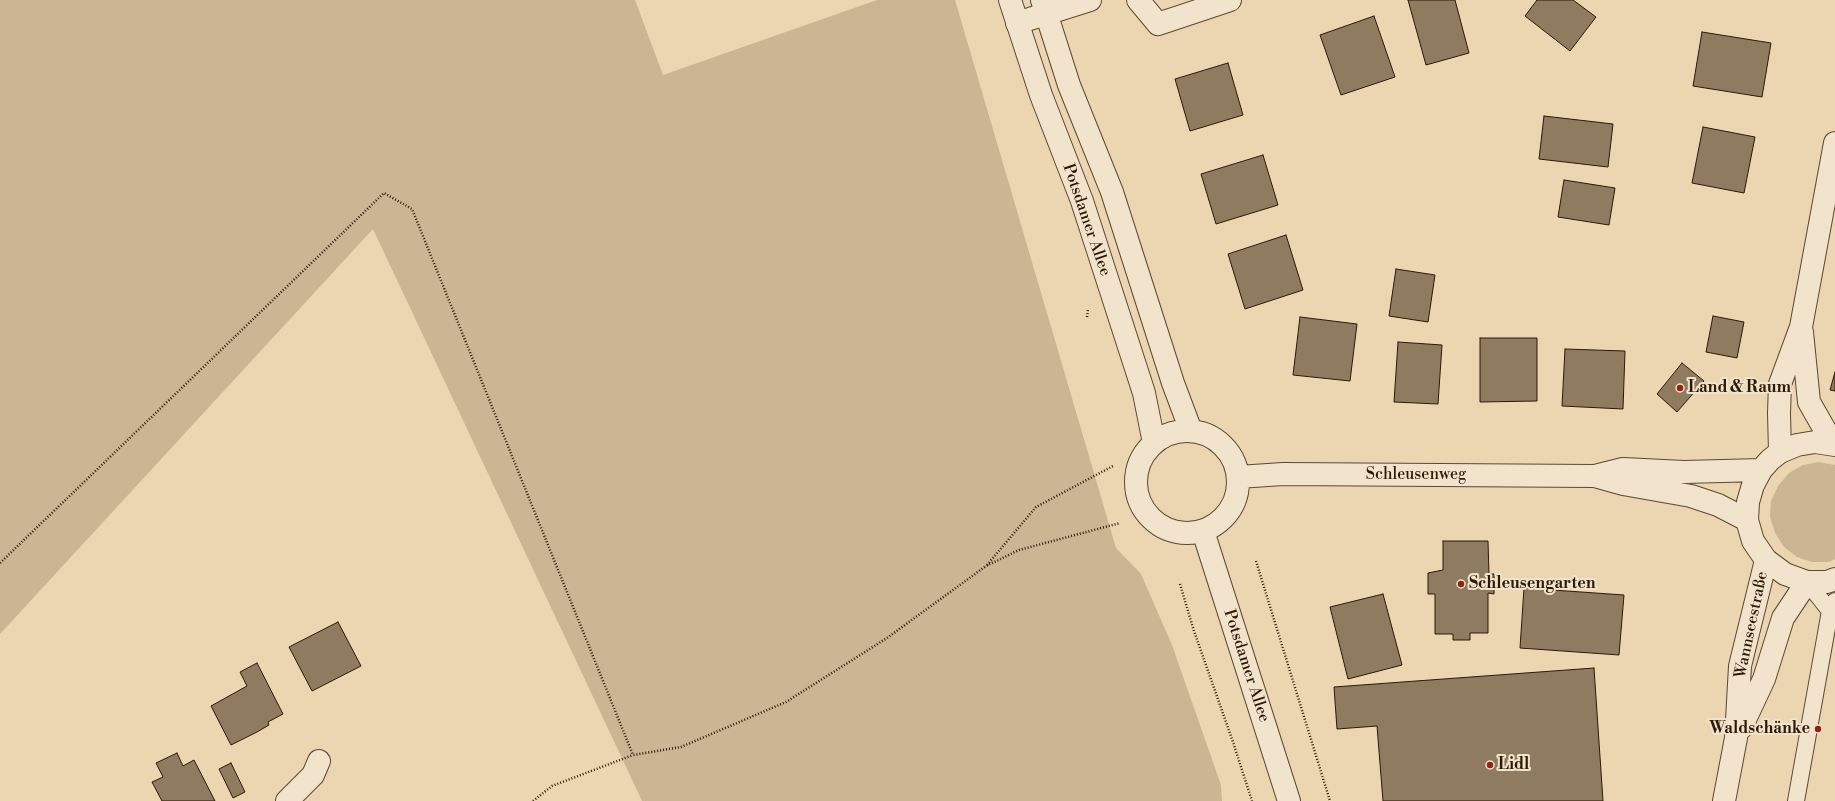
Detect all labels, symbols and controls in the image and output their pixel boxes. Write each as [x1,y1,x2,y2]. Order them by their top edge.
street label: Potsdamer Allee [1058,161,1114,279]
place label: Land & Raum [1688,378,1791,398]
marker: Land & Raum [1675,383,1685,393]
street label: Schleusenweg [1366,465,1466,485]
street label: Wannseestraße [1731,570,1773,680]
place label: Schleusengarten [1469,574,1596,594]
marker: Schleusengarten [1456,579,1466,589]
street label: Potsdamer Allee [1219,607,1273,725]
place label: Waldschänke [1709,719,1810,739]
marker: Waldschänke [1813,724,1823,734]
place label: Lidl [1498,755,1529,775]
marker: Lidl [1485,760,1495,770]

